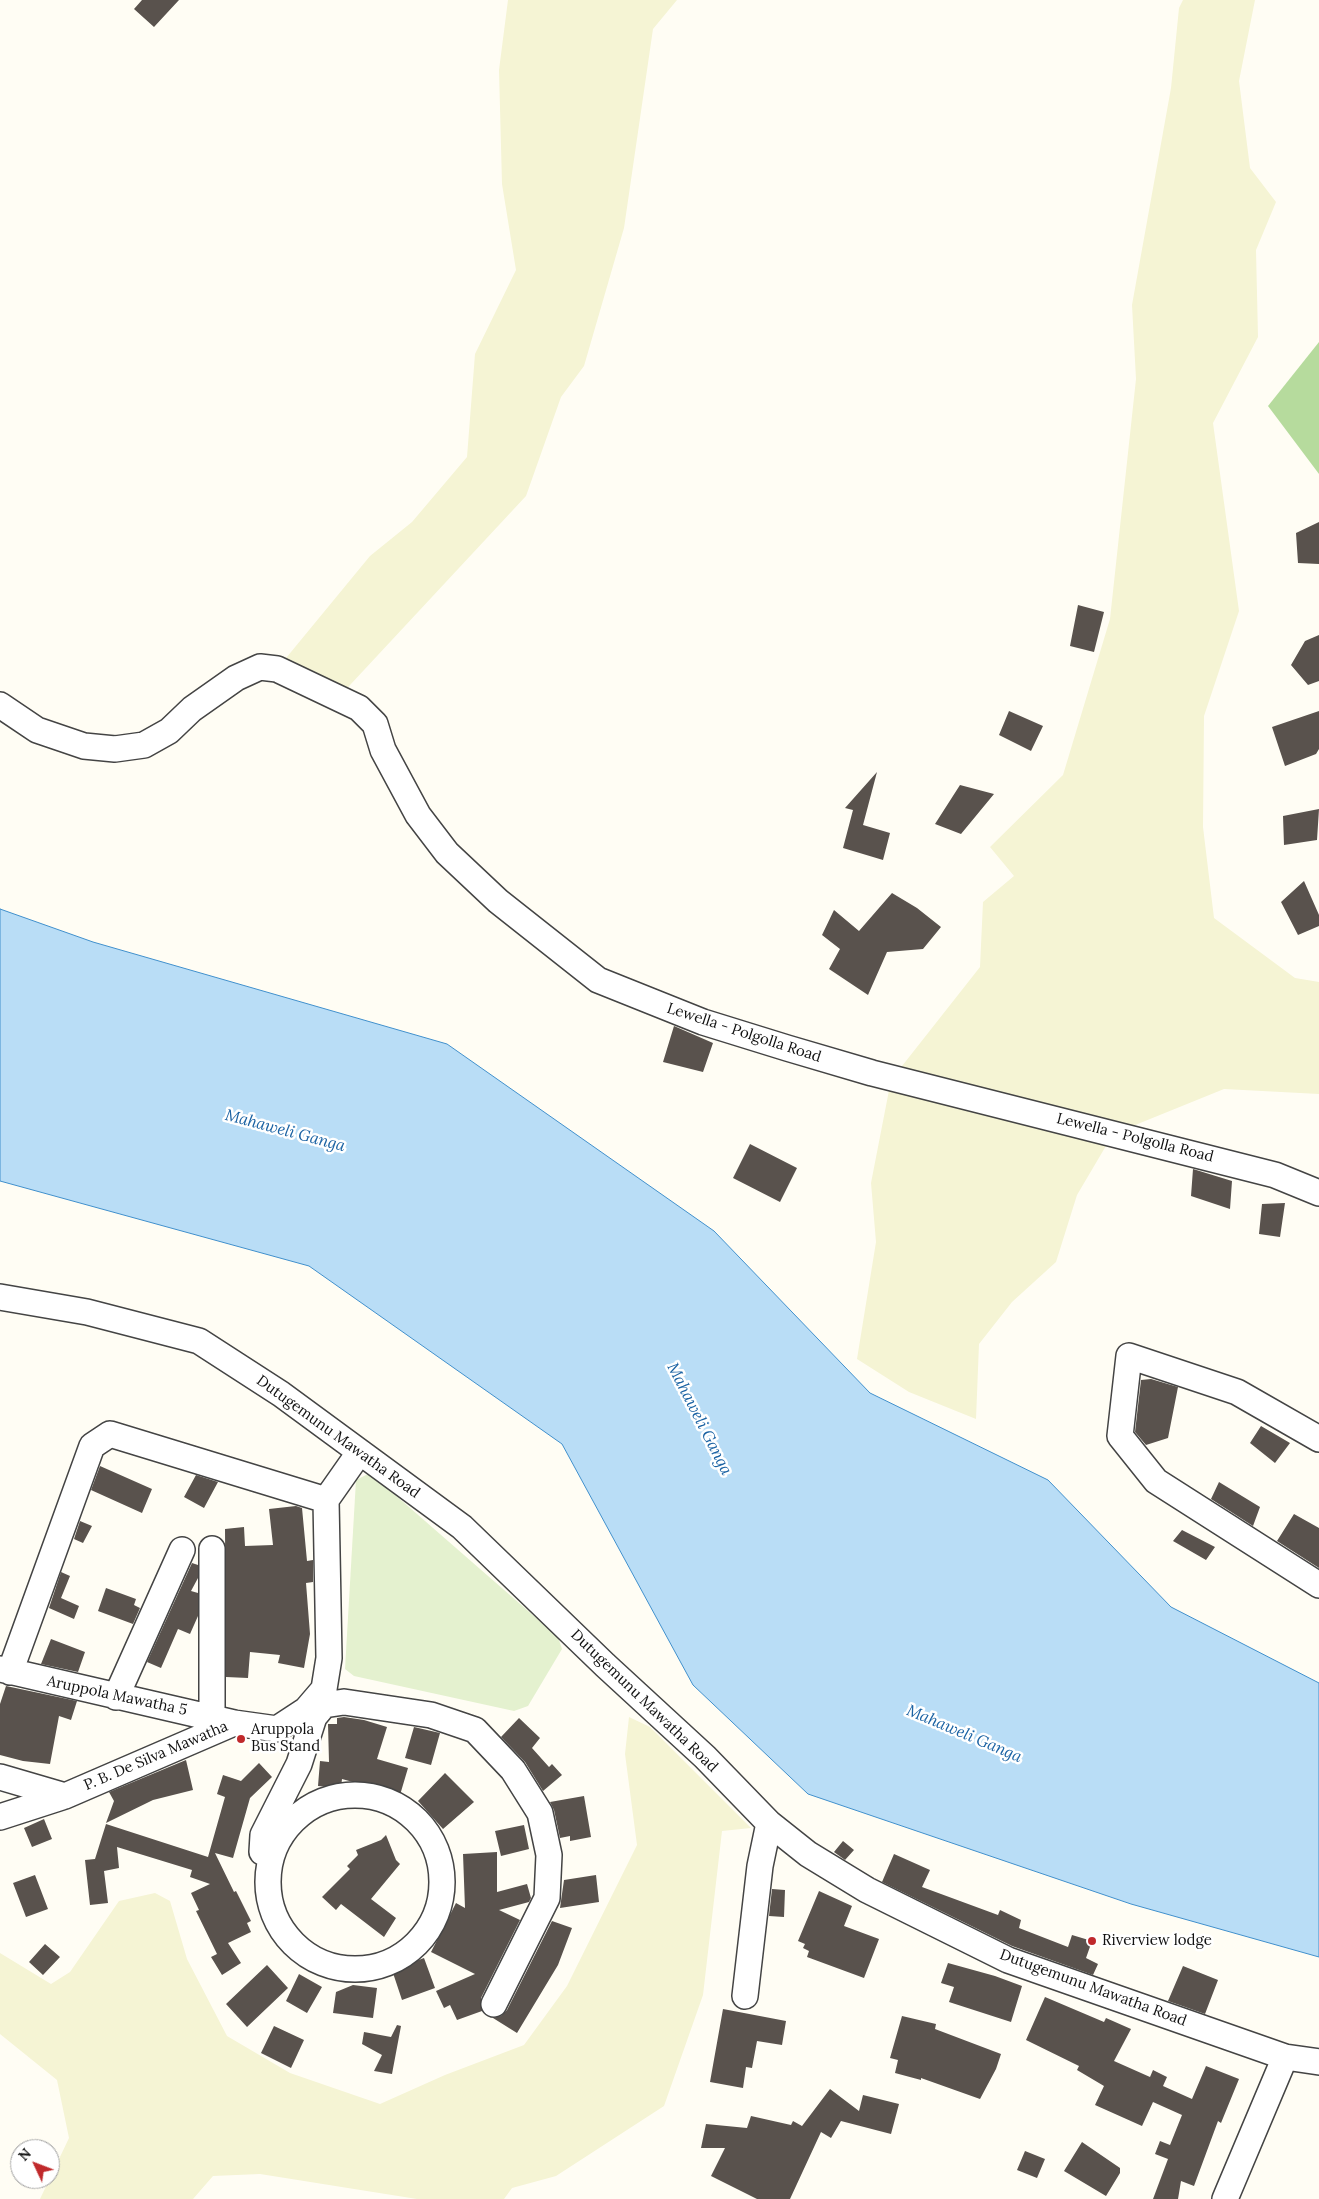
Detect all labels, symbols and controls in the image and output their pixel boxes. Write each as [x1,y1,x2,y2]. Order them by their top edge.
street label: Lewella - Polgolla Road [665,1000,823,1066]
water label: Mahaweli Ganga [223,1106,347,1156]
street label: Lewella - Polgolla Road [1055,1110,1215,1166]
water label: Mahaweli Ganga [662,1360,736,1478]
street label: Dutugemunu Mawatha Road [253,1372,423,1502]
street label: Dutugemunu Mawatha Road [567,1626,721,1776]
street label: Aruppola Mawatha 5 [45,1672,189,1720]
water label: Mahaweli Ganga [904,1701,1024,1767]
street label: P. B. De Silva Mawatha [81,1717,231,1795]
place label: Aruppola Bus Stand [251,1721,320,1756]
marker: Aruppola Bus Stand [235,1733,247,1745]
place label: Riverview lodge [1102,1932,1212,1950]
marker: Riverview lodge [1086,1935,1098,1947]
street label: Dutugemunu Mawatha Road [997,1946,1189,2030]
north arrow [10,2139,60,2189]
text: N [14,2144,35,2165]

